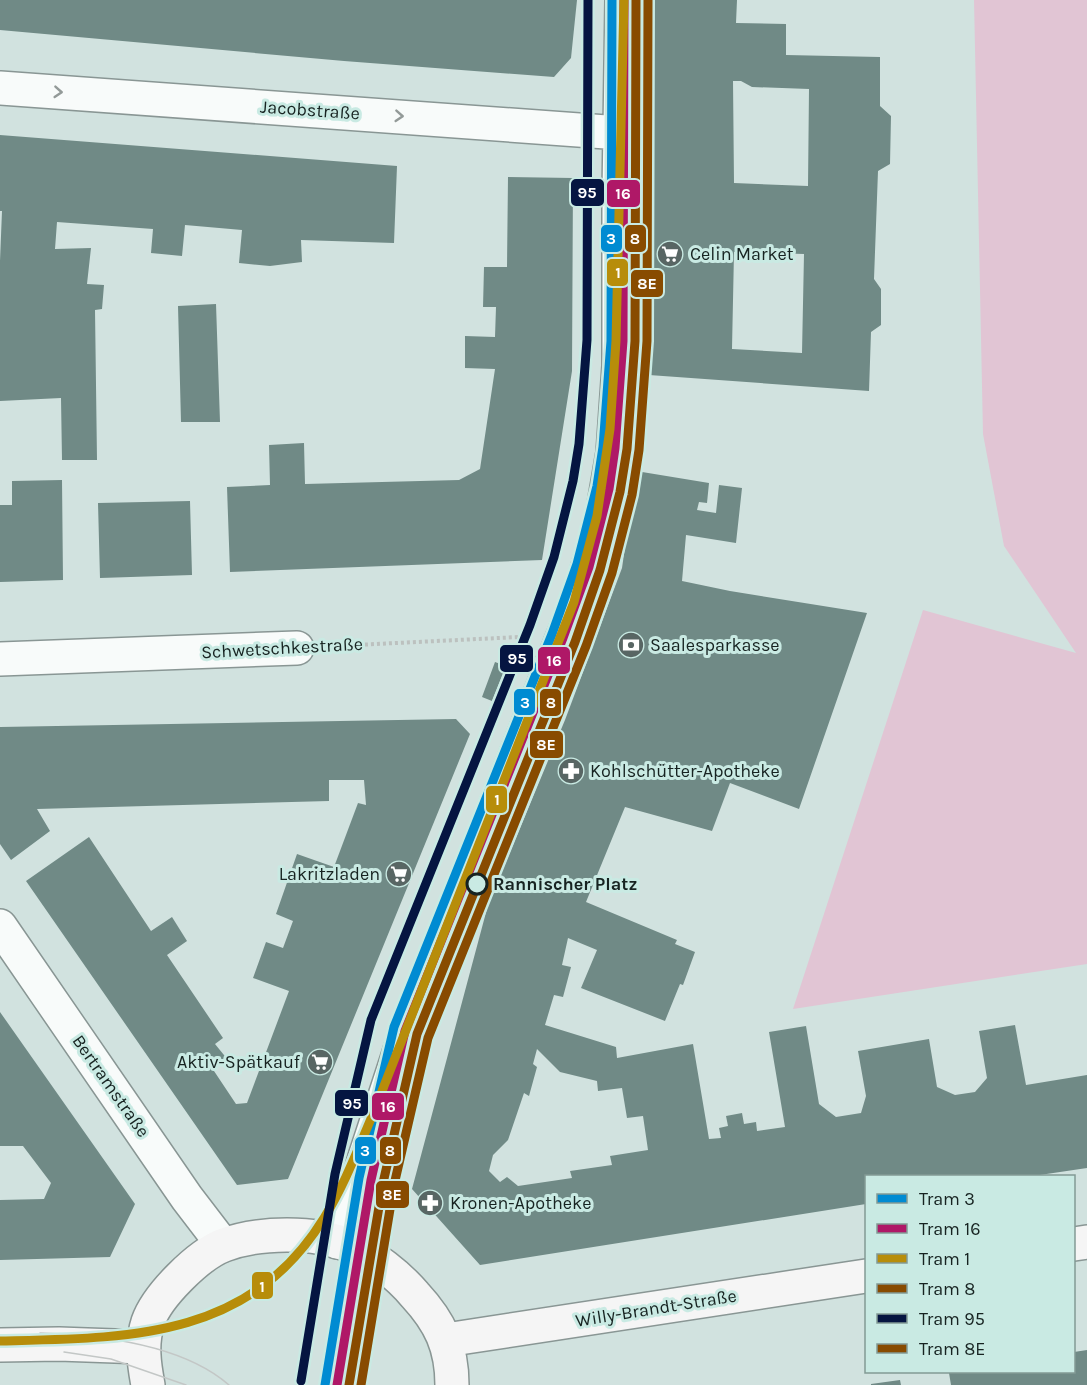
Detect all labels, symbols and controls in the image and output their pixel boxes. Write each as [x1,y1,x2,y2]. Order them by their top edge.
one-way arrow [54,85,63,98]
street label: Jacobstraße [259,96,361,124]
one-way arrow [395,110,404,123]
line badge: 95 [570,178,605,207]
line badge: 16 [606,179,641,208]
text: 95 [577,183,597,202]
text: 16 [615,184,631,203]
line badge: 3 [600,224,623,253]
line badge: 8 [624,224,647,253]
text: 3 [606,229,616,248]
text: 8 [630,229,640,248]
supermarket icon: Celin Market [655,239,685,269]
place label: Celin Market [690,243,794,265]
line badge: 1 [606,258,629,287]
text: 1 [615,263,621,282]
line badge: 8E [630,269,664,298]
text: 8E [637,274,657,293]
bank icon: Saalesparkasse [616,630,646,660]
street label: Schwetschkestraße [201,633,363,663]
place label: Saalesparkasse [650,634,780,656]
line badge: 95 [499,644,534,673]
line badge: 16 [537,646,571,675]
text: 95 [507,649,527,668]
text: 16 [546,651,562,670]
line badge: 3 [513,688,536,716]
line badge: 8 [539,688,562,717]
text: 3 [520,693,530,712]
text: 8 [546,693,556,712]
line badge: 8E [529,730,564,759]
text: 8E [536,735,556,754]
pharmacy icon: Kohlschütter-Apotheke [556,756,586,786]
place label: Kohlschütter-Apotheke [590,760,780,782]
line badge: 1 [485,785,508,814]
text: 1 [494,790,500,809]
supermarket icon: Lakritzladen [384,859,414,889]
place label: Lakritzladen [279,863,380,885]
marker: Rannischer Platz [466,873,488,895]
place label: Rannischer Platz [493,873,637,895]
street label: Bertramstraße [68,1031,154,1141]
supermarket icon: Aktiv-Spätkauf [305,1047,335,1077]
place label: Aktiv-Spätkauf [177,1051,301,1073]
line badge: 95 [334,1089,369,1117]
line badge: 16 [371,1092,405,1121]
text: 95 [342,1094,362,1113]
text: 16 [380,1097,396,1116]
line badge: 3 [354,1136,377,1165]
line badge: 8 [379,1136,402,1165]
text: 3 [360,1141,370,1160]
text: 8 [385,1141,395,1160]
legend [865,1175,1075,1373]
line badge: 8E [375,1180,410,1209]
text: 8E [382,1185,402,1204]
pharmacy icon: Kronen-Apotheke [415,1188,445,1218]
text: Tram 3 [919,1188,975,1210]
place label: Kronen-Apotheke [450,1192,591,1214]
text: Tram 16 [919,1218,980,1240]
text: Tram 1 [919,1248,970,1270]
line badge: 1 [251,1271,274,1300]
text: 1 [259,1277,265,1296]
text: Tram 8 [919,1278,975,1300]
street label: Willy-Brandt-Straße [574,1284,738,1332]
text: Tram 95 [919,1308,985,1330]
text: Tram 8E [919,1338,985,1360]

